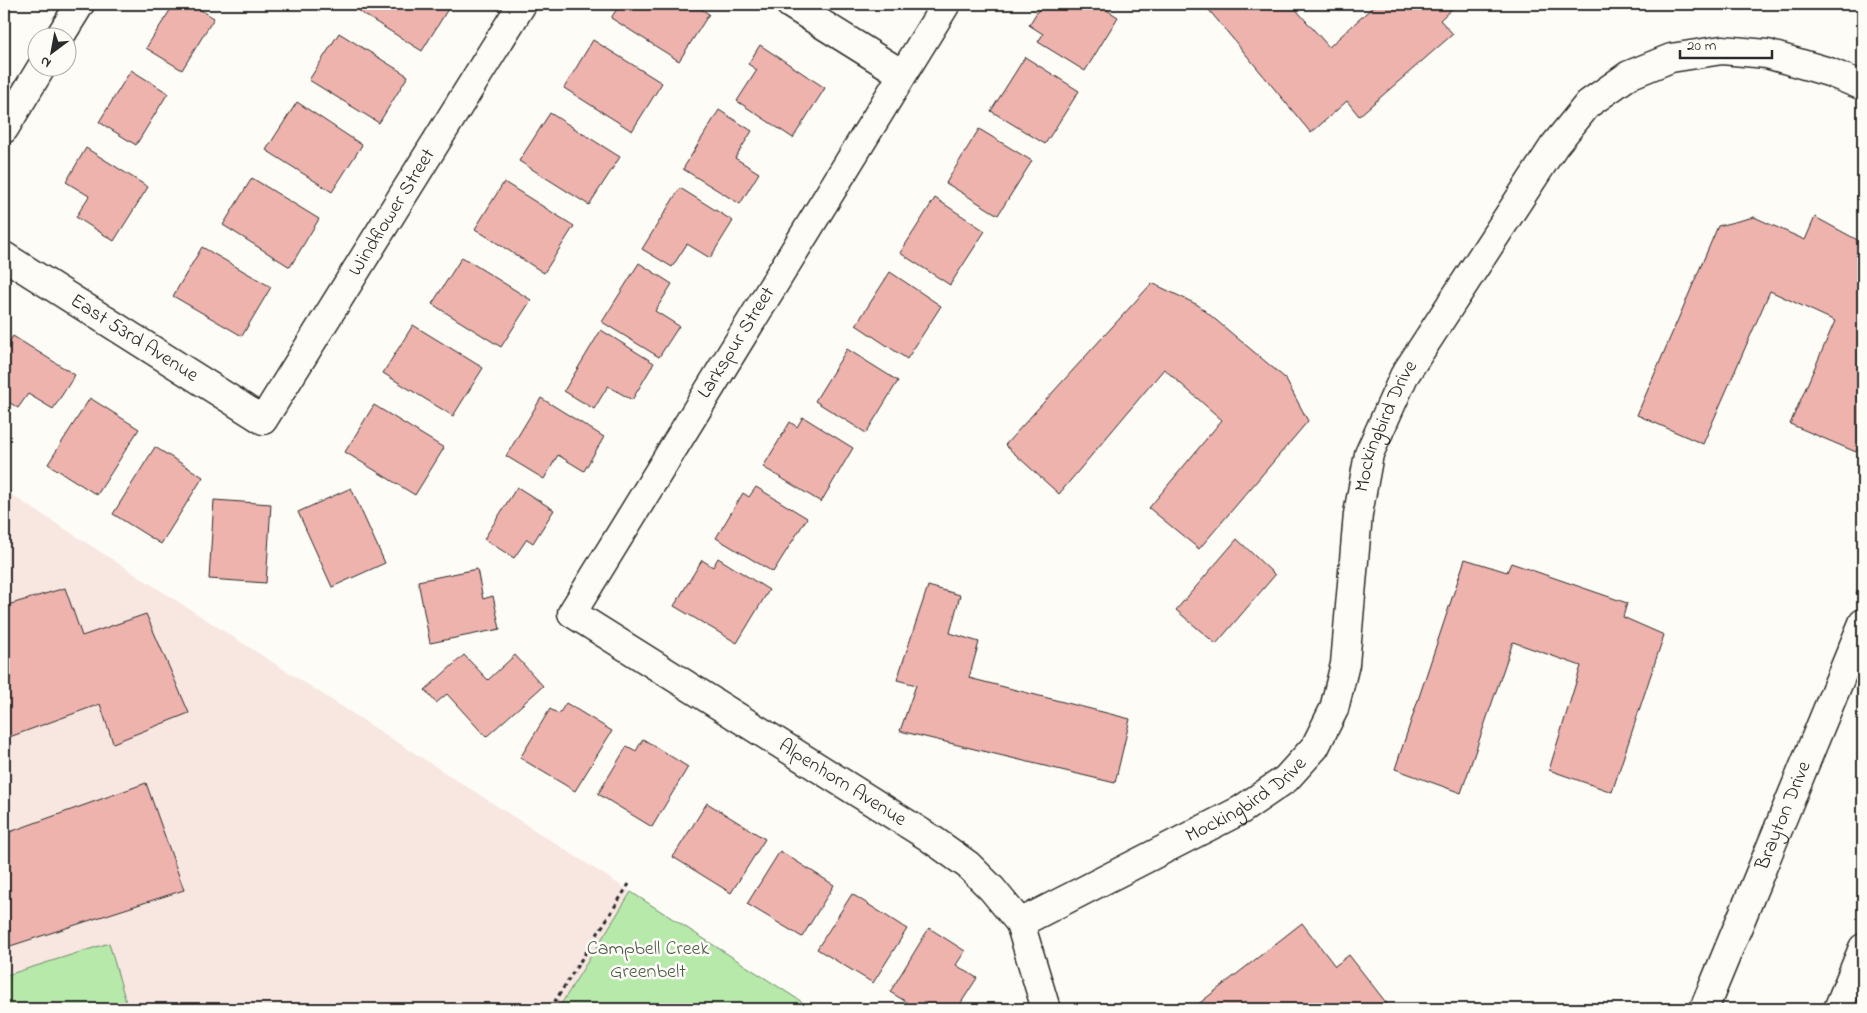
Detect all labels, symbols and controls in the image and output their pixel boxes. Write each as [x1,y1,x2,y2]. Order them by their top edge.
north arrow [28,28,78,78]
scale bar [1680,28,1772,60]
text: 20 m [1687,35,1717,57]
text: N [36,50,55,73]
street label: Windflower Street [341,143,443,282]
street label: Larkspur Street [691,281,783,405]
street label: East 53rd Avenue [64,287,204,390]
street label: Mockingbird Drive [1348,354,1425,495]
street label: Alpenhorn Avenue [773,732,912,834]
street label: Mockingbird Drive [1181,750,1314,850]
street label: Brayton Drive [1748,757,1819,876]
park label: Campbell Creek Greenbelt [587,935,710,987]

